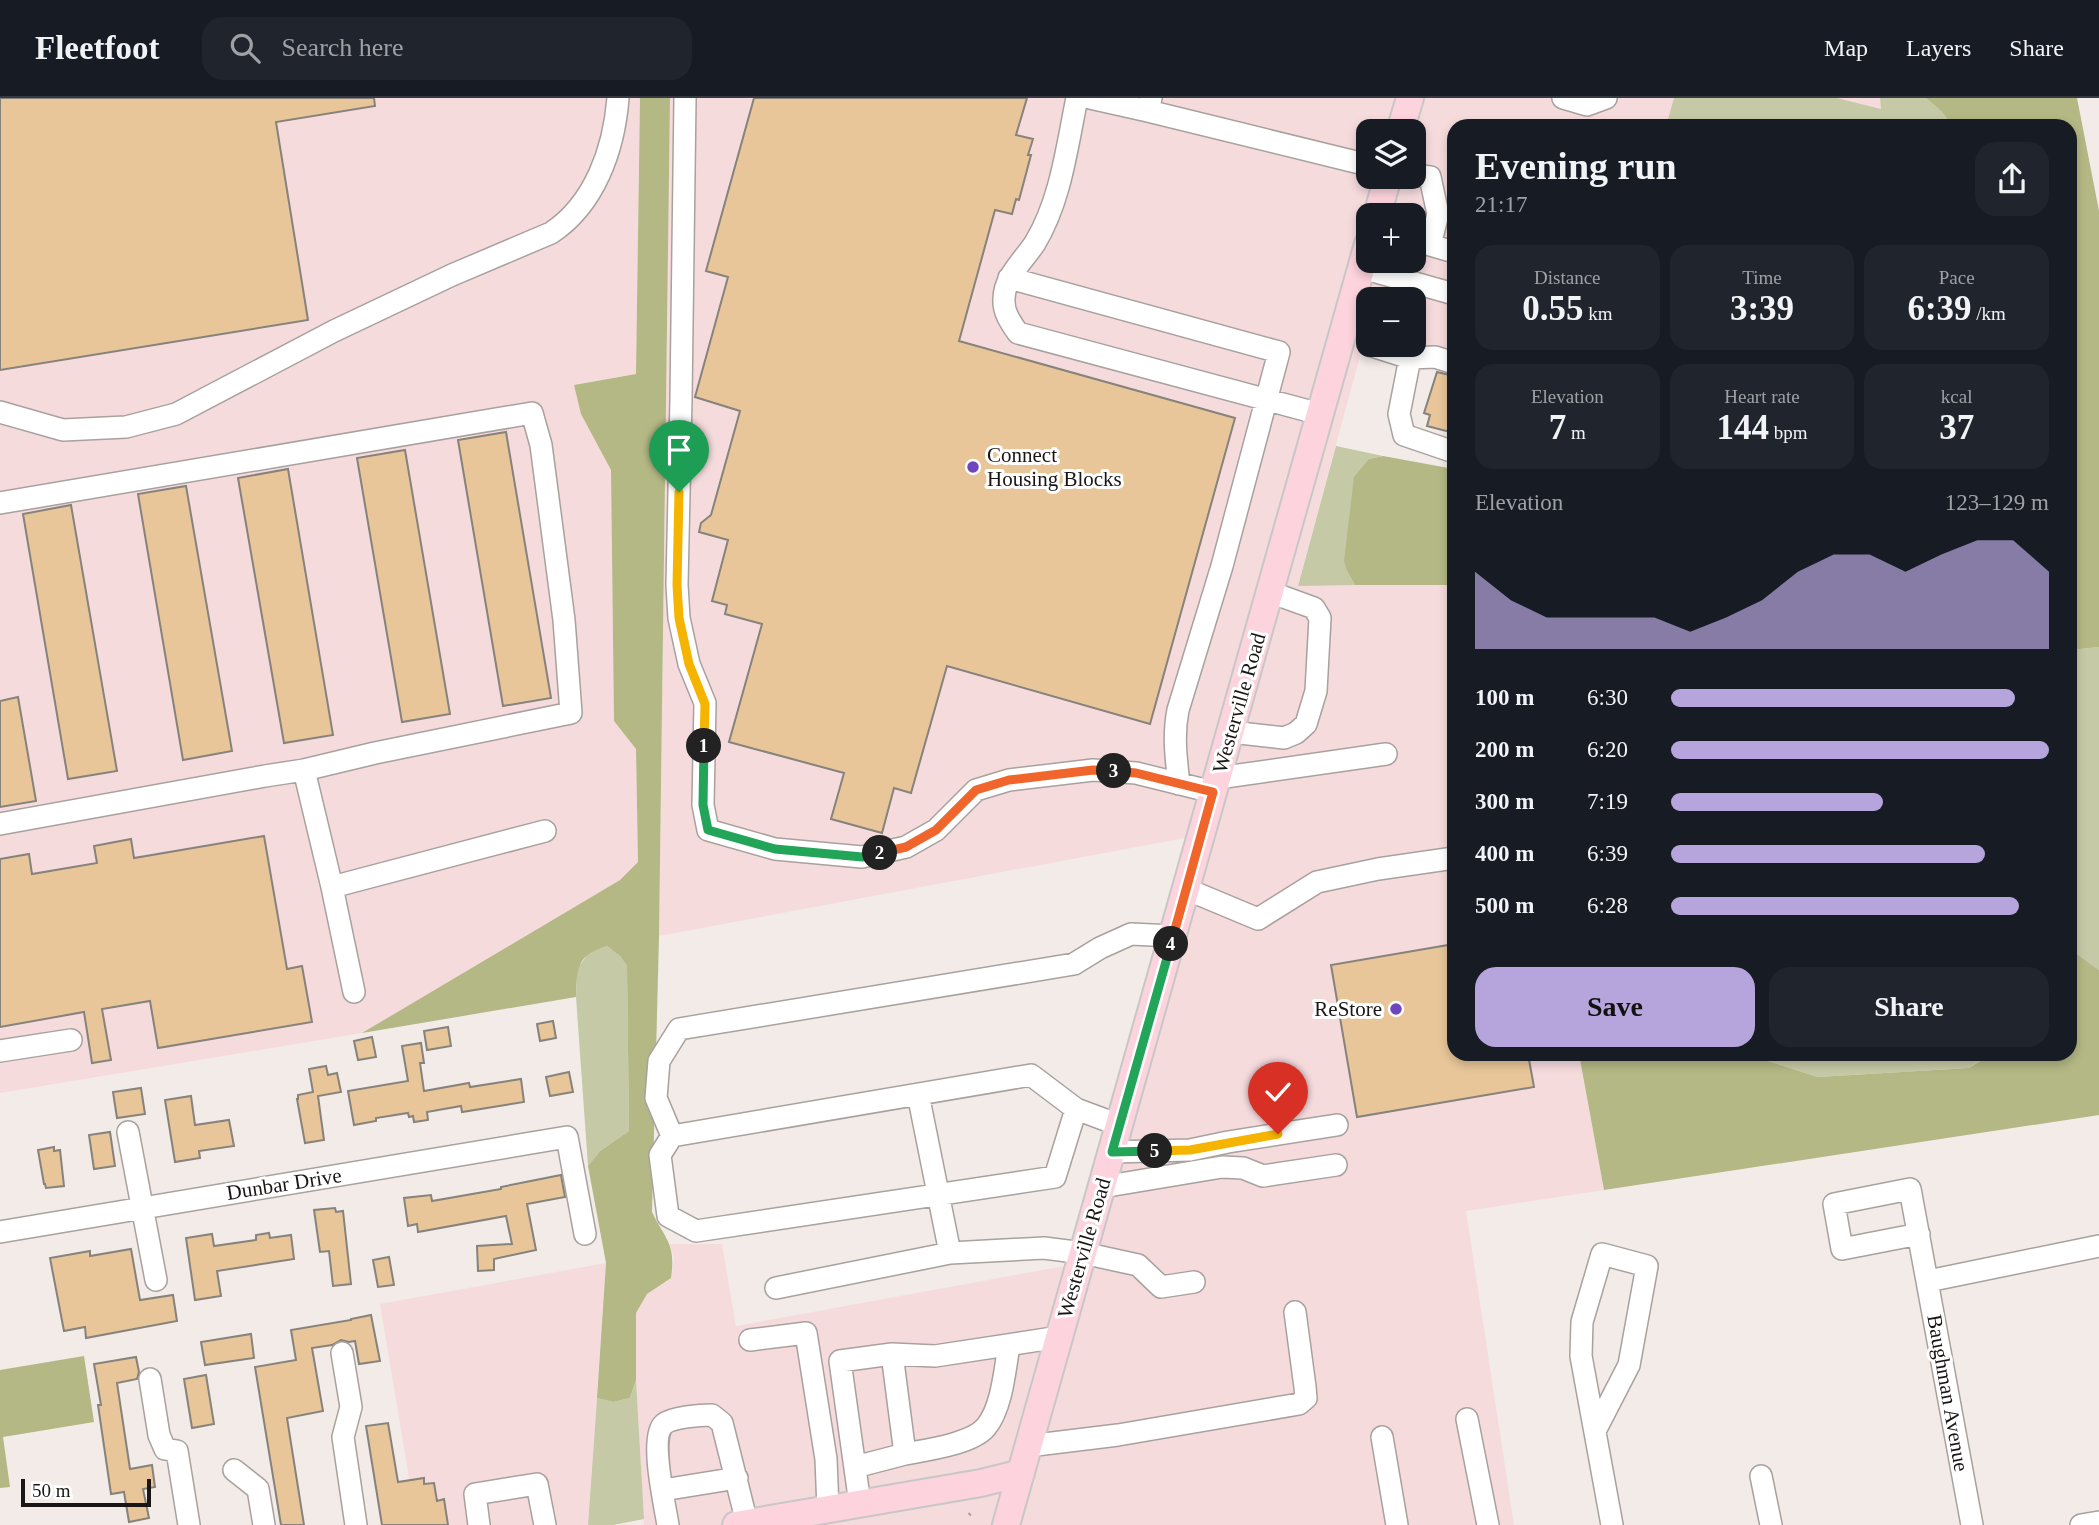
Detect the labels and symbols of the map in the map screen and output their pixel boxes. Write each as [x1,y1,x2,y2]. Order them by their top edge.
pin [649,420,709,492]
place label: Connect Housing Blocks [987,443,1122,491]
marker: Connect Housing Blocks [965,459,981,475]
street label: Westerville Road [1208,630,1271,776]
pin: 1 [686,728,722,764]
pin: 3 [1096,754,1132,788]
pin: 2 [862,836,898,870]
pin: 4 [1154,926,1188,962]
place label: ReStore [1314,997,1382,1021]
marker: ReStore [1388,1001,1404,1017]
pin [1248,1062,1308,1134]
pin: 5 [1138,1134,1172,1168]
street label: Dunbar Drive [225,1163,343,1205]
street label: Westerville Road [1053,1175,1116,1321]
street label: Baughman Avenue [1922,1313,1974,1473]
scale bar [21,1476,150,1508]

